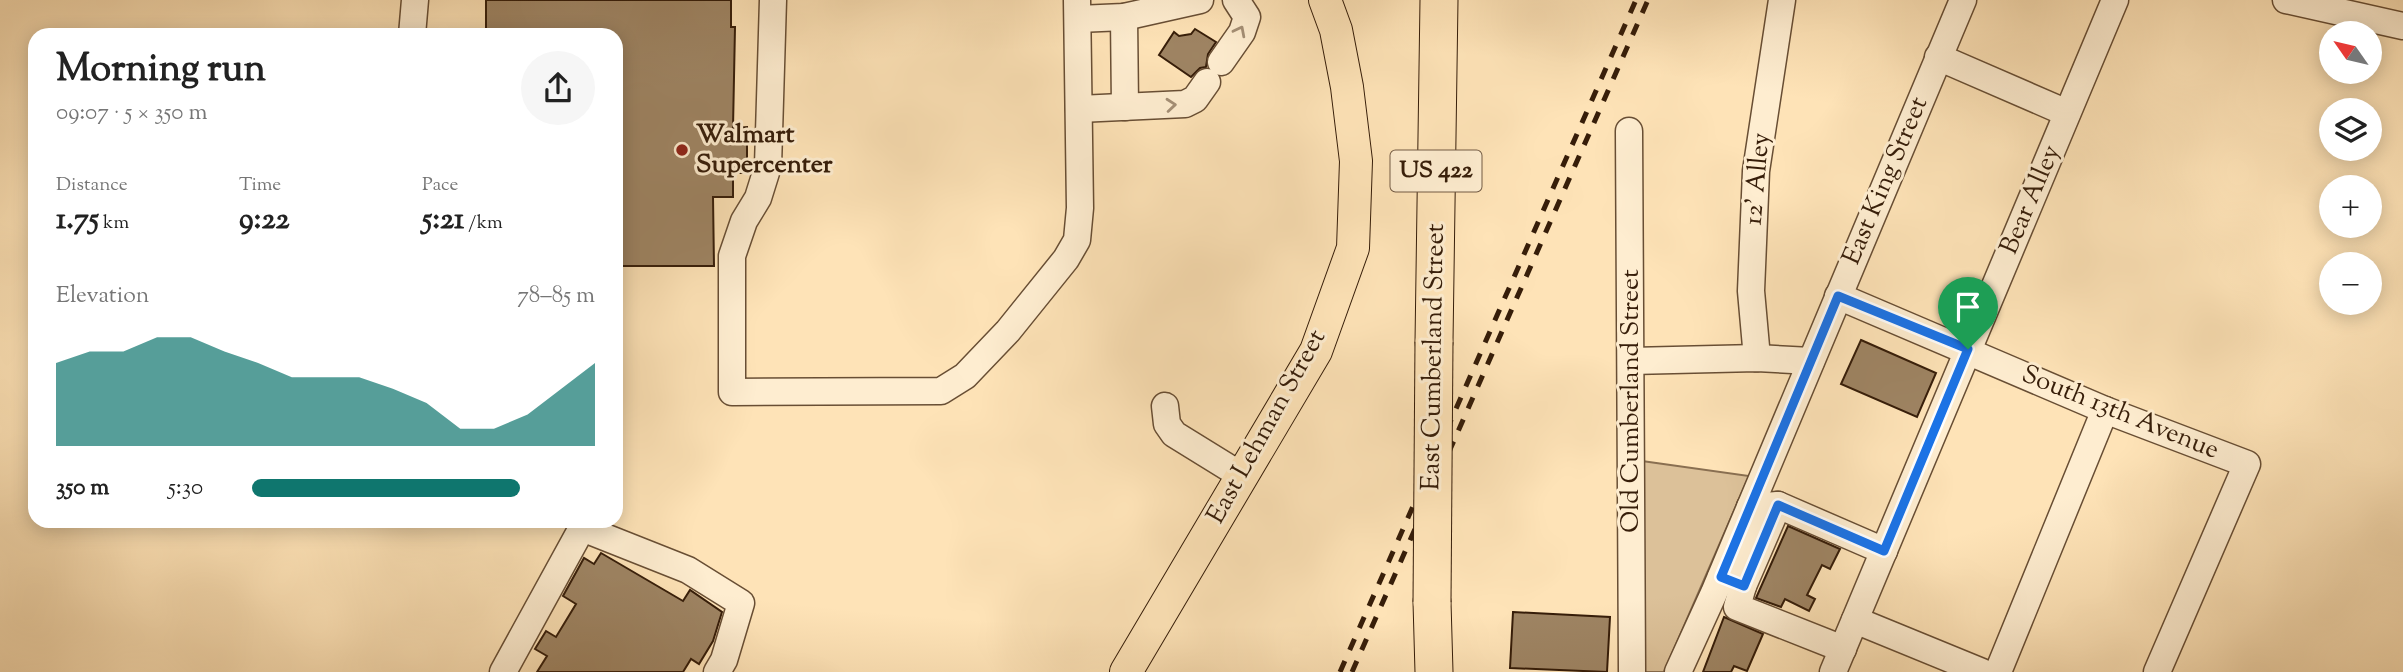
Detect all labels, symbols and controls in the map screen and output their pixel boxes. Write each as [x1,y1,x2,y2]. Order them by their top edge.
north arrow [2319,21,2382,84]
map controls [2319,21,2382,315]
one-way arrow [1232,26,1246,38]
text: Morning run [56,44,266,98]
button: share [521,51,595,125]
street label: East King Street [1834,91,1938,271]
text: 09:07 · 5 × 350 m [56,97,207,130]
one-way arrow [1166,98,1177,113]
button: layers [2319,98,2382,161]
place label: Walmart Supercenter [696,117,833,184]
street label: 12' Alley [1736,131,1780,227]
street label: Bear Alley [1991,140,2071,260]
marker: Walmart Supercenter [674,142,690,158]
road number: US 422 [1390,150,1482,191]
text: Distance [56,172,128,199]
text: Time [239,172,281,199]
text: Pace [422,172,458,199]
button: + [2319,175,2382,238]
text: 1.75 [56,199,99,242]
text: 9:22 [239,199,289,242]
text: 5:21 [422,199,464,242]
text: km [99,210,129,237]
text: /km [464,210,503,237]
street label: East Cumberland Street [1413,223,1455,491]
button: − [2319,252,2382,315]
street label: Old Cumberland Street [1613,269,1650,533]
pin [1938,277,1998,349]
text: Elevation [56,280,149,313]
text: 78–85 m [517,280,595,313]
icon: arrive [1949,288,1987,326]
street label: East Lehman Street [1198,323,1336,531]
street label: South 13th Avenue [2016,357,2224,469]
text: 350 m [56,472,109,505]
text: 5:30 [168,472,203,505]

